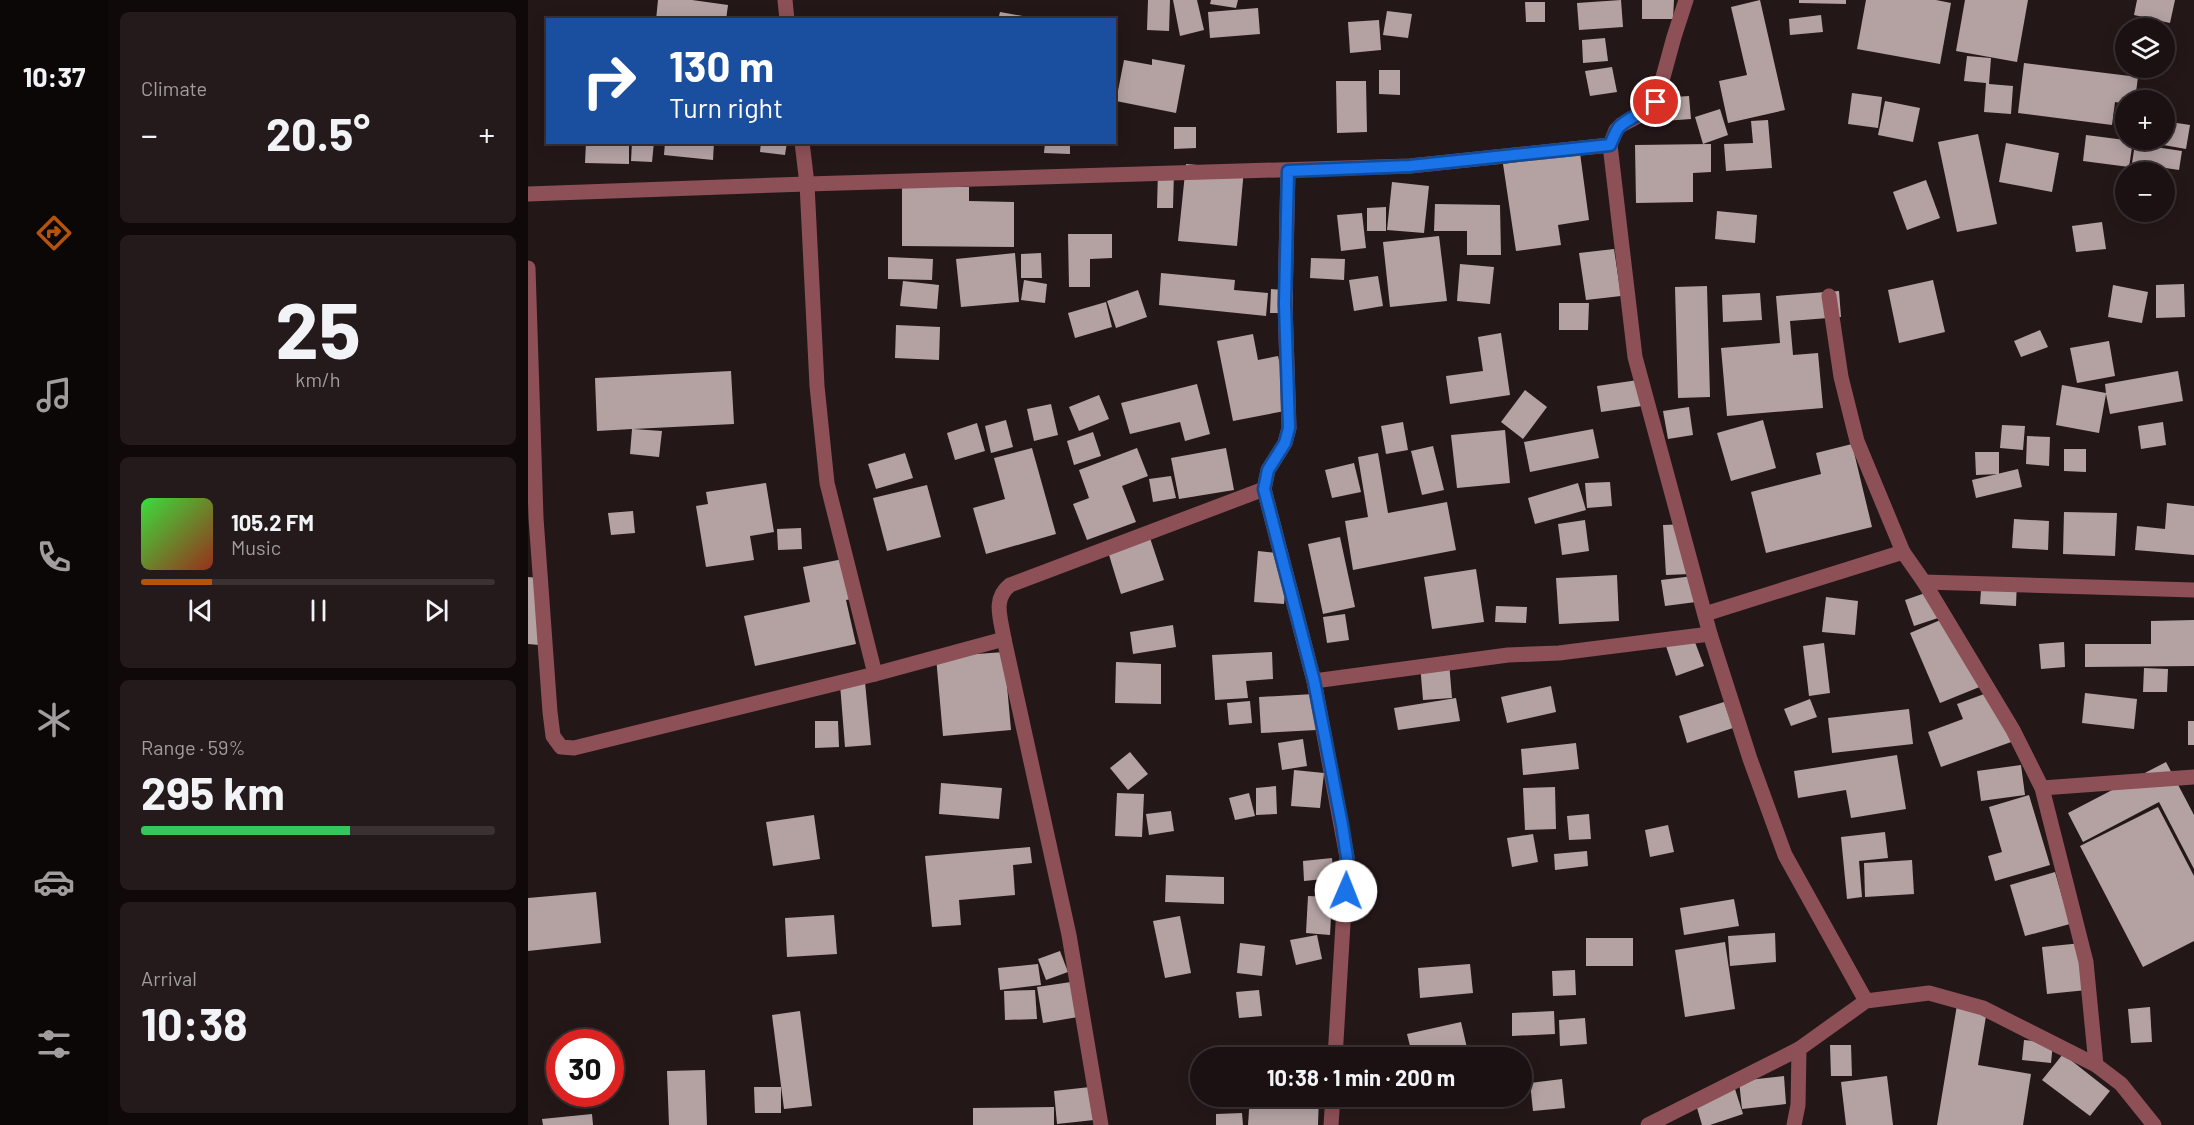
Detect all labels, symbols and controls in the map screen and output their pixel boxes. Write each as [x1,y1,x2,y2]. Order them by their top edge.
map controls [2115,18,2175,222]
button: layers [2115,18,2175,78]
text: 130 m [669,40,774,90]
icon: right [570,42,648,120]
text: 10:37 [23,60,85,92]
text: Climate [141,76,207,100]
pin [1630,76,1681,127]
icon: arrive [1639,85,1672,118]
button: + [2115,90,2175,150]
text: Turn right [669,91,783,123]
text: 20.5° [266,106,370,160]
text: − [141,114,158,154]
text: + [479,114,495,154]
button: − [2115,162,2175,222]
icon: directions [33,212,75,254]
text: 25 [275,281,361,375]
text: km/h [295,367,341,391]
icon: music [33,374,75,416]
text: 105.2 FM [231,509,314,535]
text: Music [231,535,281,559]
icon: phone [33,536,75,578]
icon: previous [184,594,217,627]
icon: pause [302,594,335,627]
icon: next [420,594,453,627]
icon: climate [33,699,75,741]
text: Range · 59% [141,735,245,759]
text: 295 km [141,765,285,819]
position arrow [1314,859,1378,923]
icon: car [33,861,75,903]
text: Arrival [141,966,197,990]
text: 10:38 [141,996,248,1050]
icon: filters [33,1023,75,1065]
speed limit sign: 30 [546,1029,624,1107]
text: 10:38 · 1 min · 200 m [1267,1064,1455,1090]

